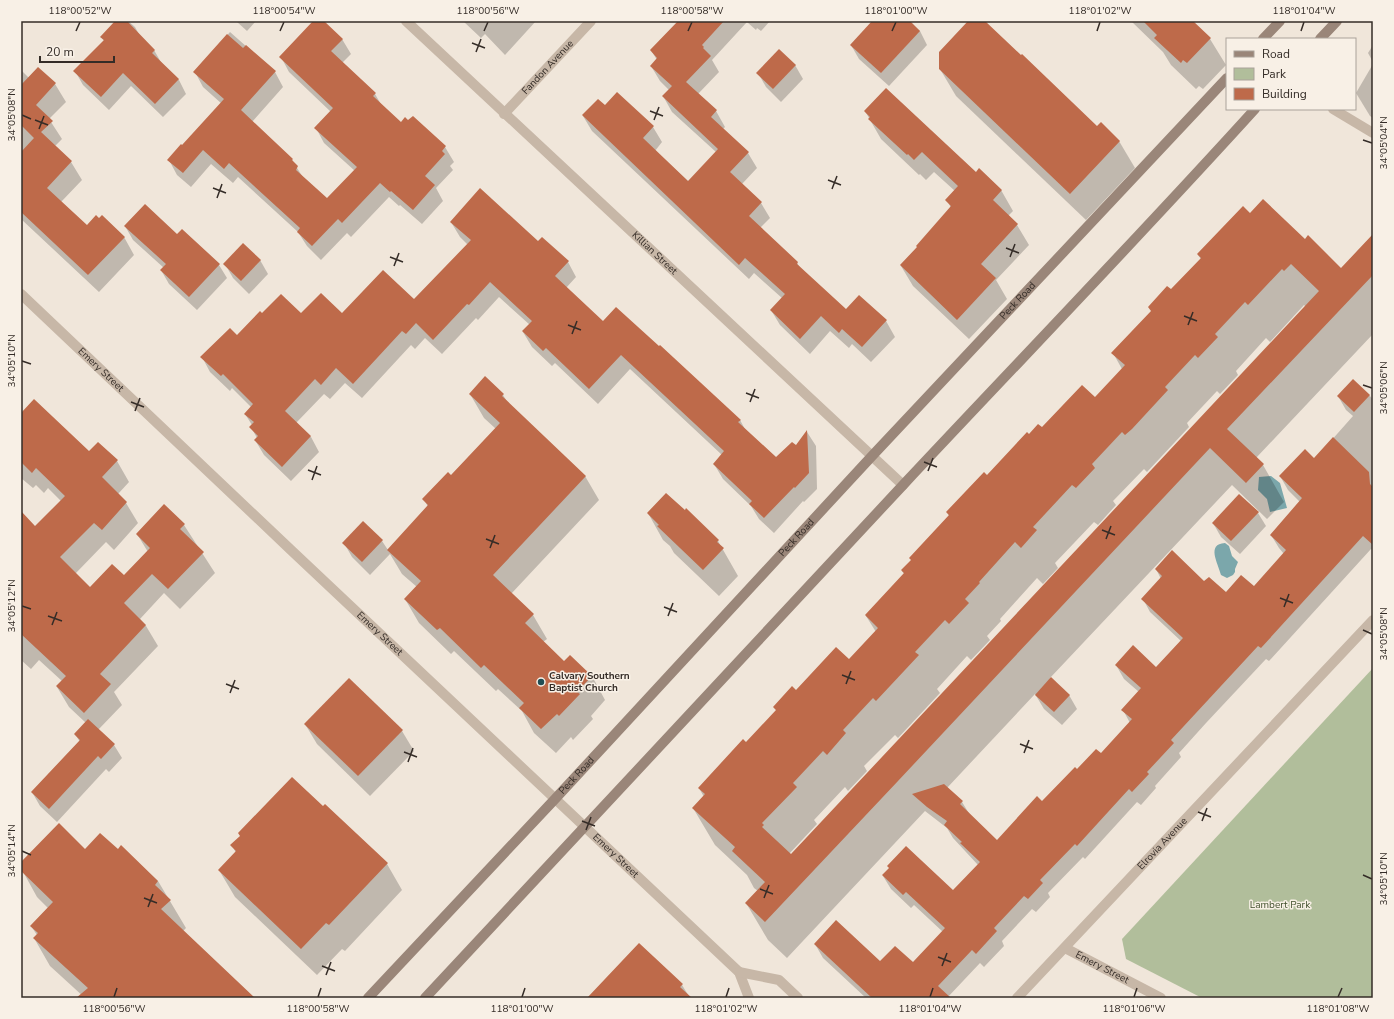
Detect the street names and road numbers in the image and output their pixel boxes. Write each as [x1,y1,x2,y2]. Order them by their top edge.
street label: Fandon Avenue [519,37,577,98]
street label: Killian Street [629,228,681,278]
street label: Peck Road [997,279,1039,323]
street label: Emery Street [75,344,127,395]
street label: Peck Road [776,516,818,560]
street label: Emery Street [354,608,406,659]
street label: Peck Road [556,753,598,798]
street label: Elrovia Avenue [1134,814,1191,873]
street label: Emery Street [589,831,642,881]
street label: Emery Street [1073,948,1132,987]

